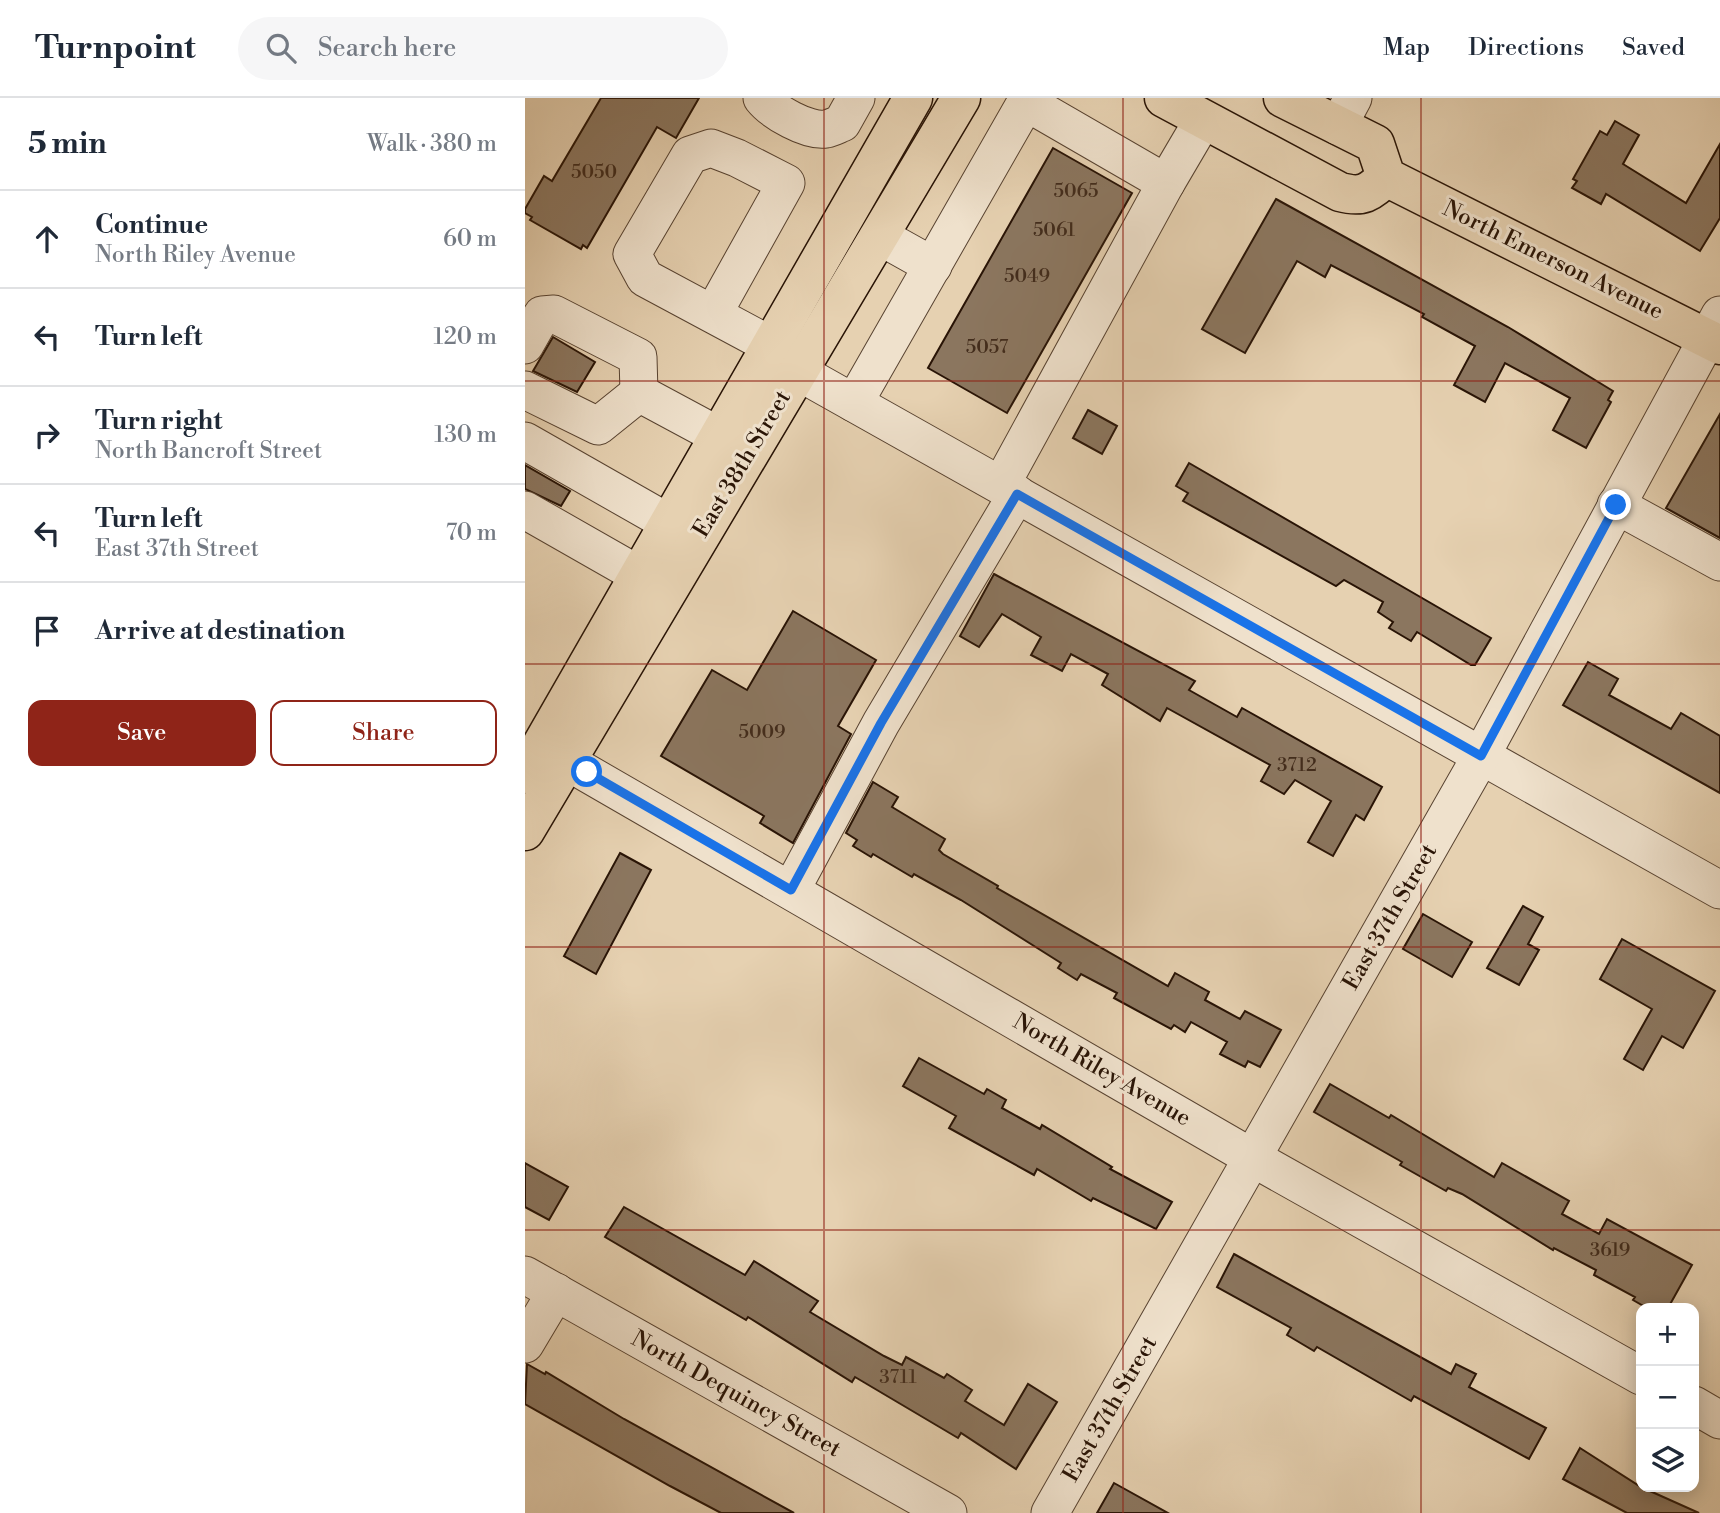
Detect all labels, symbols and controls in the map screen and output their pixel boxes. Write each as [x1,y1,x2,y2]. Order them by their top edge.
search box [238,17,728,80]
text: Turnpoint [35,28,196,69]
icon: search [262,29,300,67]
text: Search here [318,32,456,64]
text: Map [1383,33,1430,63]
text: Directions [1468,33,1584,63]
text: Saved [1622,33,1685,63]
text: 5 min [28,125,107,163]
text: Walk · 380 m [367,130,497,158]
house number: 5050 [571,160,617,184]
house number: 5065 [1053,179,1099,203]
street label: North Emerson Avenue [1438,194,1668,326]
text: Continue [95,209,208,241]
house number: 5061 [1033,218,1075,242]
icon: ahead [28,220,66,258]
text: 60 m [443,225,497,253]
text: North Riley Avenue [95,241,296,269]
house number: 5049 [1004,264,1050,288]
icon: left [28,318,66,356]
text: Turn left [95,321,203,353]
text: 120 m [433,323,497,351]
house number: 5057 [966,335,1009,359]
street label: East 38th Street [687,385,797,543]
text: Turn right [95,405,223,437]
icon: right [28,416,66,454]
text: 130 m [434,421,497,449]
text: North Bancroft Street [95,437,322,465]
route end [1600,489,1631,520]
text: Turn left [95,503,203,535]
icon: left [28,514,66,552]
text: 70 m [446,519,497,547]
text: East 37th Street [95,535,259,563]
icon: arrive [28,612,66,650]
text: Arrive at destination [95,615,345,647]
button: Save [28,700,256,766]
button: Share [270,700,497,766]
house number: 5009 [738,720,786,744]
house number: 3712 [1277,753,1317,777]
route start [571,756,602,787]
street label: East 37th Street [1337,839,1443,995]
street label: North Riley Avenue [1008,1008,1196,1132]
house number: 3619 [1590,1238,1630,1262]
map controls [1636,1303,1699,1492]
button: + [1636,1303,1699,1366]
street label: North Dequincy Street [626,1325,846,1463]
street label: East 37th Street [1057,1331,1163,1487]
house number: 3711 [879,1365,917,1389]
button: − [1636,1366,1699,1429]
button: layers [1636,1429,1699,1492]

